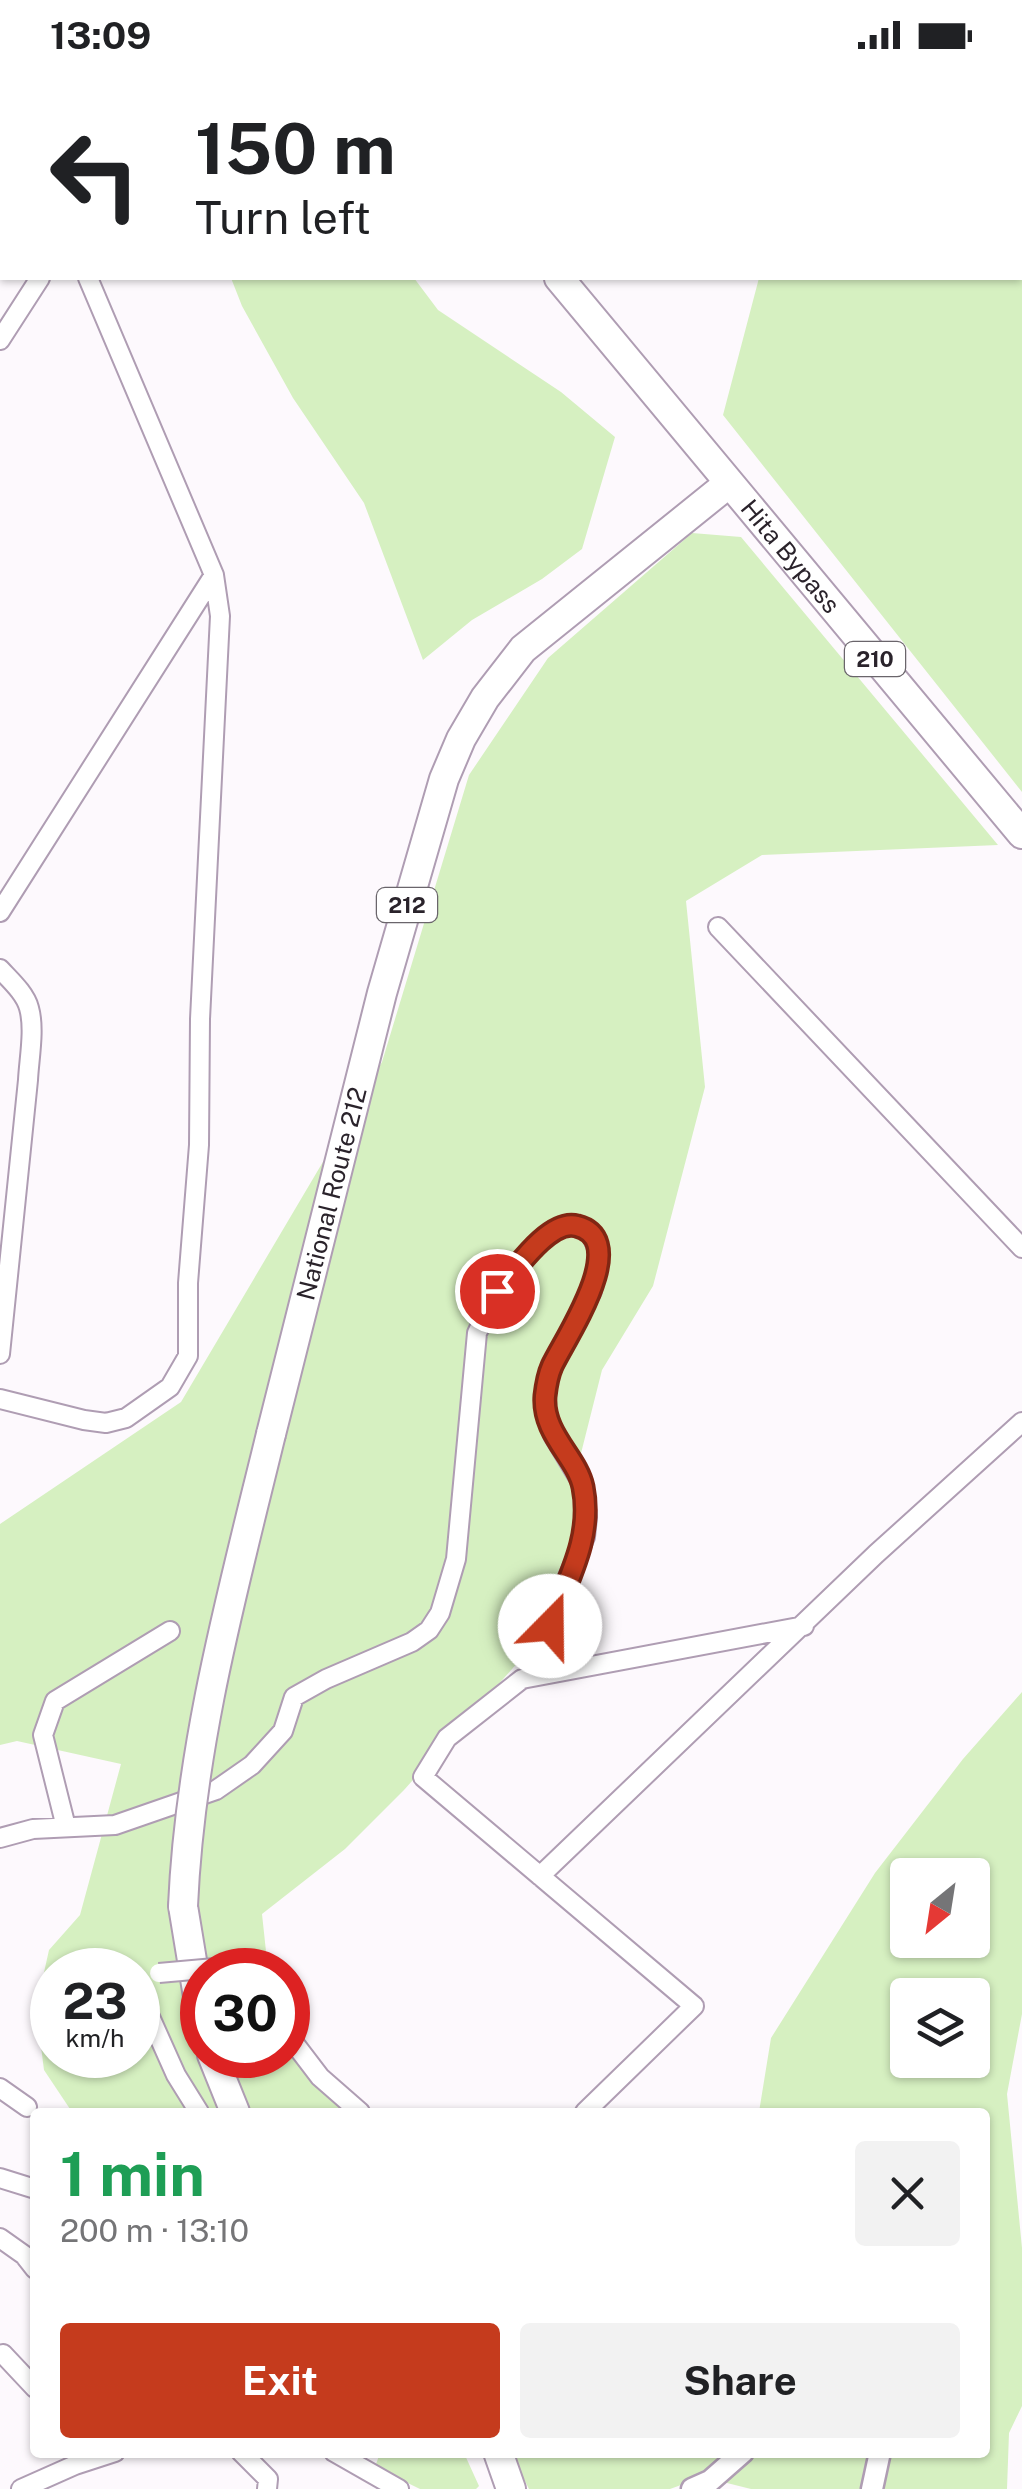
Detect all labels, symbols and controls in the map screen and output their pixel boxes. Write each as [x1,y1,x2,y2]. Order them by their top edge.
text: 13:09 [50,13,151,58]
text: 150 m [195,107,396,190]
icon: left [30,110,160,240]
text: Turn left [195,191,371,244]
street label: Hita Bypass [735,493,847,619]
road number: 210 [845,642,905,676]
road number: 212 [377,888,437,922]
street label: National Route 212 [290,1084,373,1303]
pin [455,1249,540,1334]
icon: arrive [470,1264,525,1319]
position arrow [498,1574,602,1678]
north arrow [890,1858,990,1958]
map controls [890,1858,990,2078]
speed limit sign: 30 [180,1948,310,2078]
text: 23 [62,1971,128,2030]
button: layers [890,1978,990,2078]
text: km/h [66,2023,124,2053]
text: 1 min [60,2139,205,2210]
button: close [855,2141,960,2246]
text: 200 m · 13:10 [60,2212,249,2249]
button: Exit [60,2323,500,2438]
button: Share [520,2323,960,2438]

